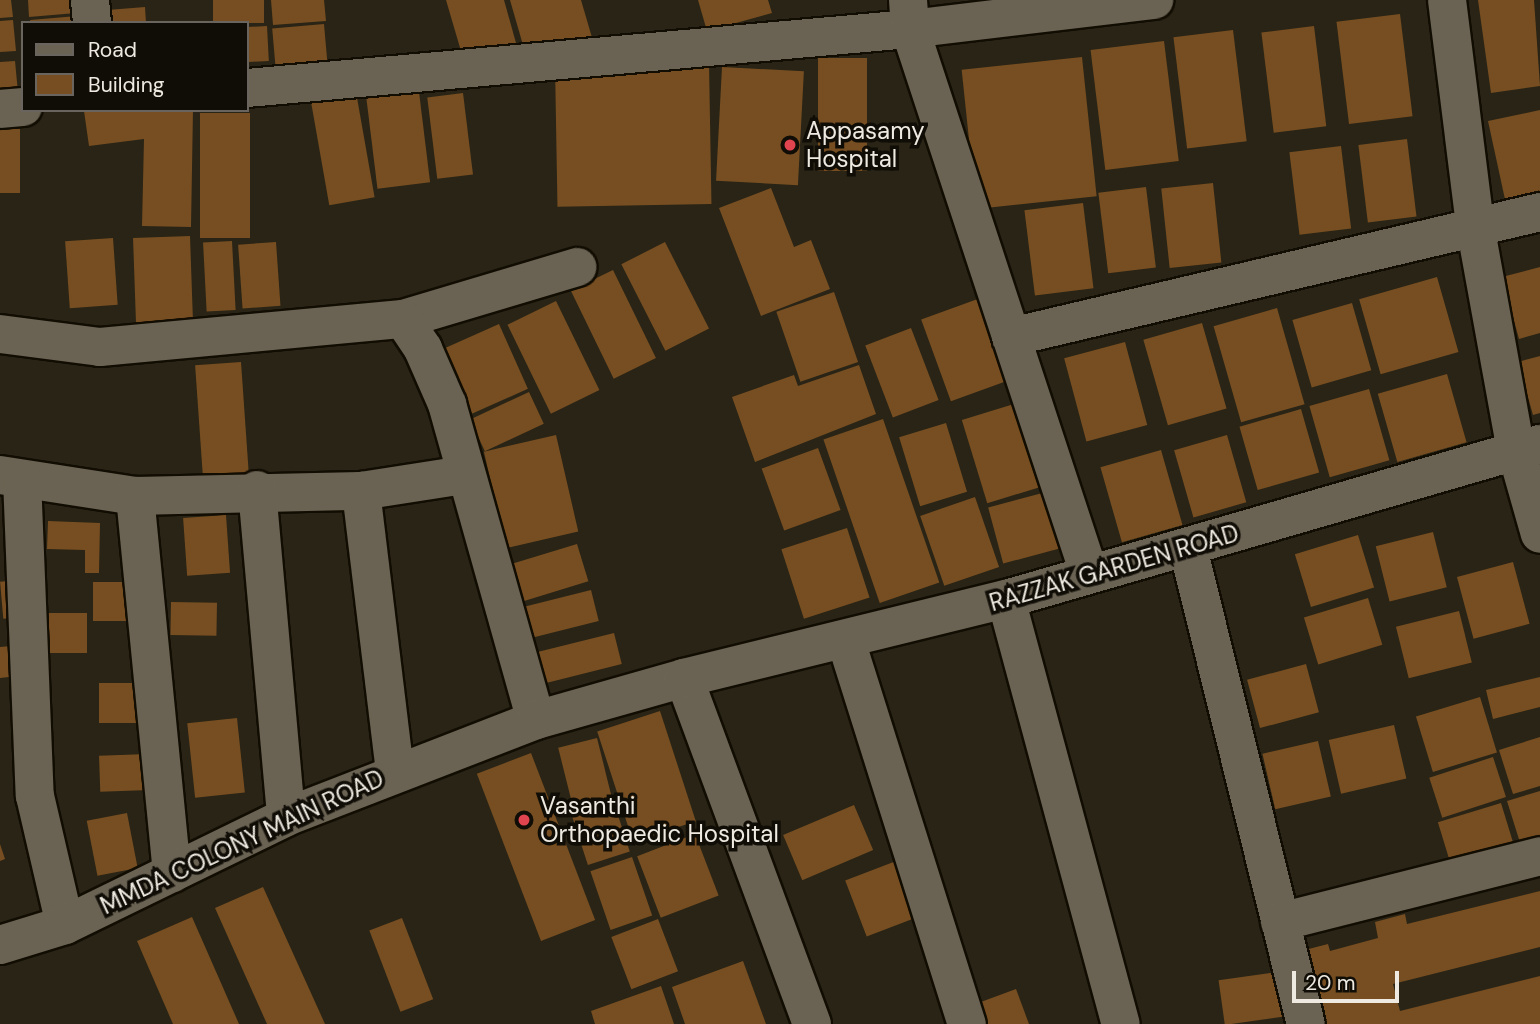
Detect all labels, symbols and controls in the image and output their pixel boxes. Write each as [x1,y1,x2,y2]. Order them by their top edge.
legend [21,21,248,112]
text: Road [88,36,137,64]
text: Building [88,71,164,99]
place label: Appasamy Hospital [806,117,925,173]
marker: Appasamy Hospital [780,135,800,155]
street label: RAZZAK GARDEN ROAD [986,519,1242,617]
street label: MMDA COLONY MAIN ROAD [96,764,388,920]
place label: Vasanthi Orthopaedic Hospital [540,792,779,848]
marker: Vasanthi Orthopaedic Hospital [514,810,534,830]
scale bar [1295,958,1402,1002]
text: 20 m [1305,969,1356,997]

